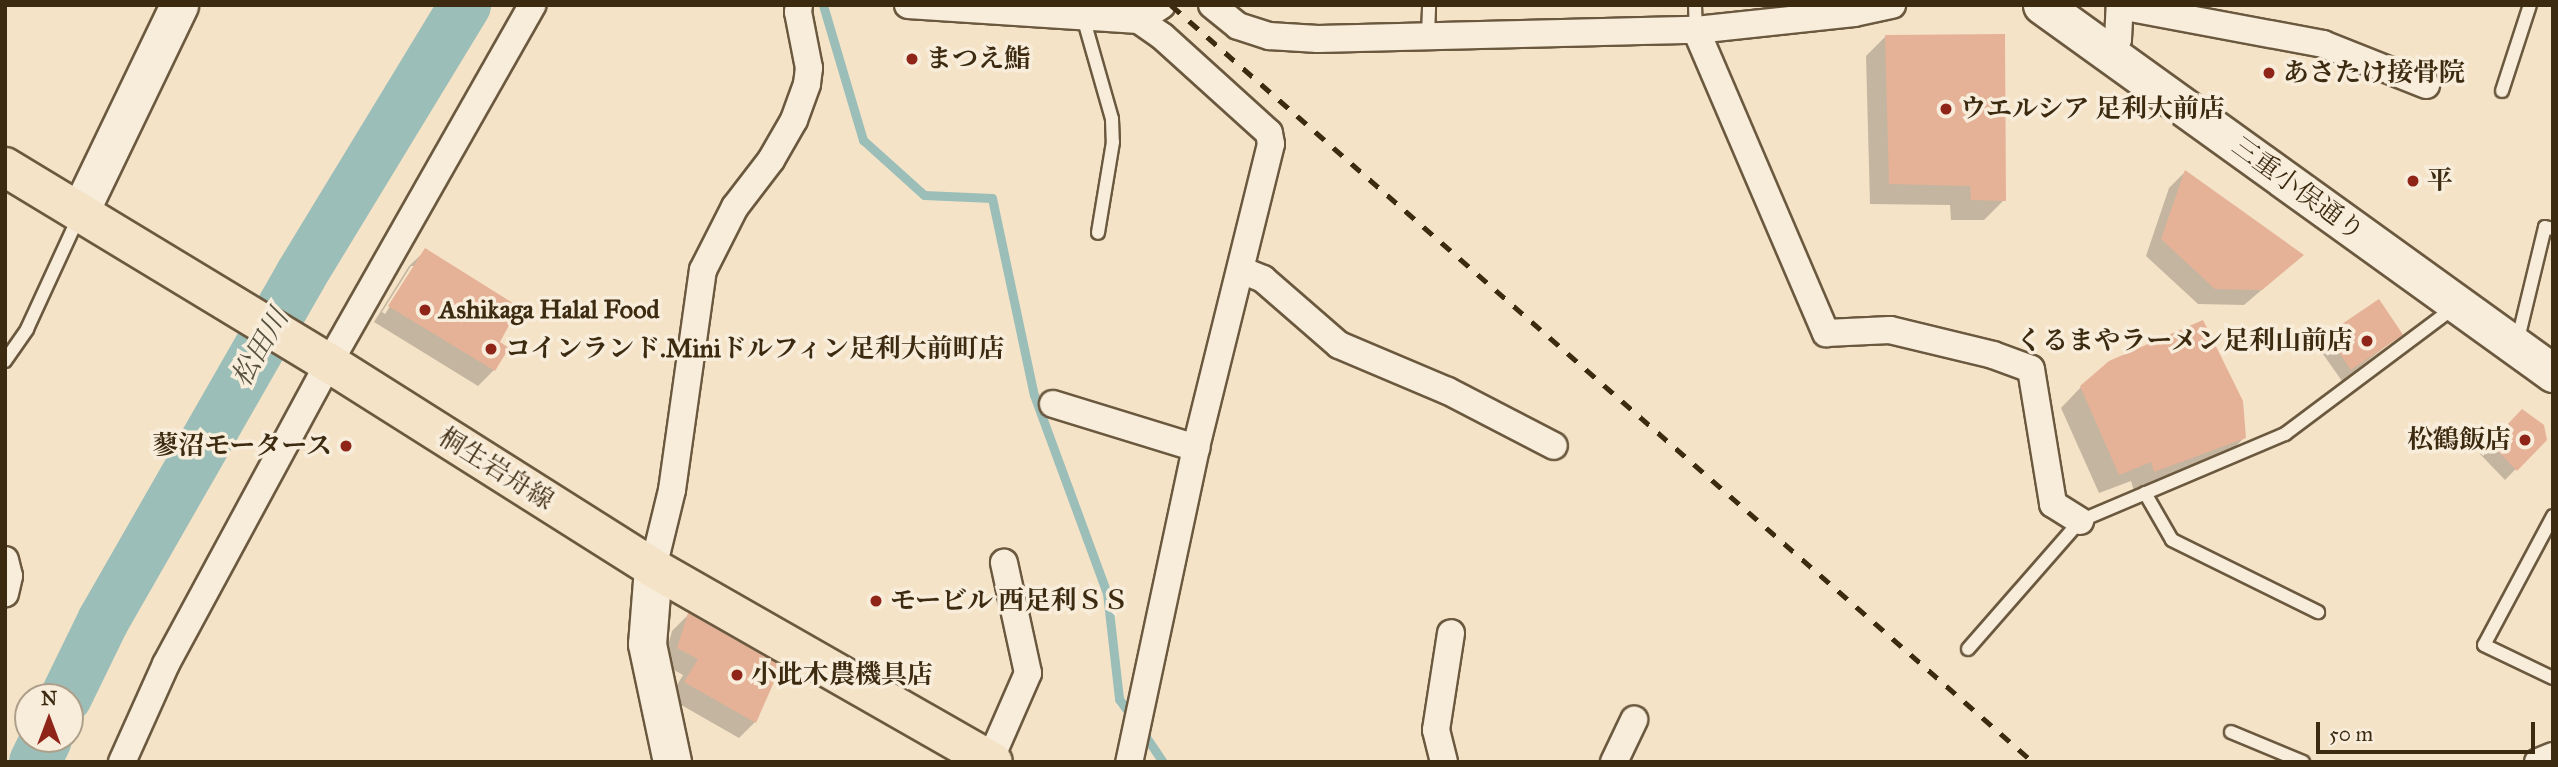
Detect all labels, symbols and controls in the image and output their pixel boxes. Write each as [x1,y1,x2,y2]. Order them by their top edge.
place label: まつえ鮨 [926,43,1030,75]
marker: まつえ鮨 [904,51,920,67]
place label: あさたけ接骨院 [2283,57,2465,89]
marker: あさたけ接骨院 [2261,65,2277,81]
place label: ウエルシア 足利大前店 [1960,93,2226,125]
marker: ウエルシア 足利大前店 [1938,101,1954,117]
street label: 三重小俣通り [2226,131,2370,247]
place label: 平 [2427,165,2453,197]
marker: 平 [2405,173,2421,189]
place label: Ashikaga Halal Food [439,294,660,326]
marker: Ashikaga Halal Food [417,302,433,318]
water label: 松田川 [224,303,296,393]
place label: くるまやラーメン足利山前店 [2015,325,2353,357]
place label: コインランド.Miniドルフィン足利大前町店 [505,333,1008,365]
marker: くるまやラーメン足利山前店 [2359,333,2375,349]
marker: コインランド.Miniドルフィン足利大前町店 [483,341,499,357]
street label: 桐生岩舟線 [433,421,559,517]
place label: 松鶴飯店 [2407,424,2511,456]
place label: 蓼沼モータース [151,430,332,462]
marker: 松鶴飯店 [2517,432,2533,448]
marker: 蓼沼モータース [338,438,354,454]
place label: モービル 西足利ＳＳ [890,585,1129,617]
marker: モービル 西足利ＳＳ [868,593,884,609]
place label: 小此木農機具店 [751,659,933,691]
marker: 小此木農機具店 [729,667,745,683]
north arrow [14,683,84,753]
text: N [41,687,57,710]
scale bar [2320,708,2539,752]
text: 50 m [2329,721,2373,747]

